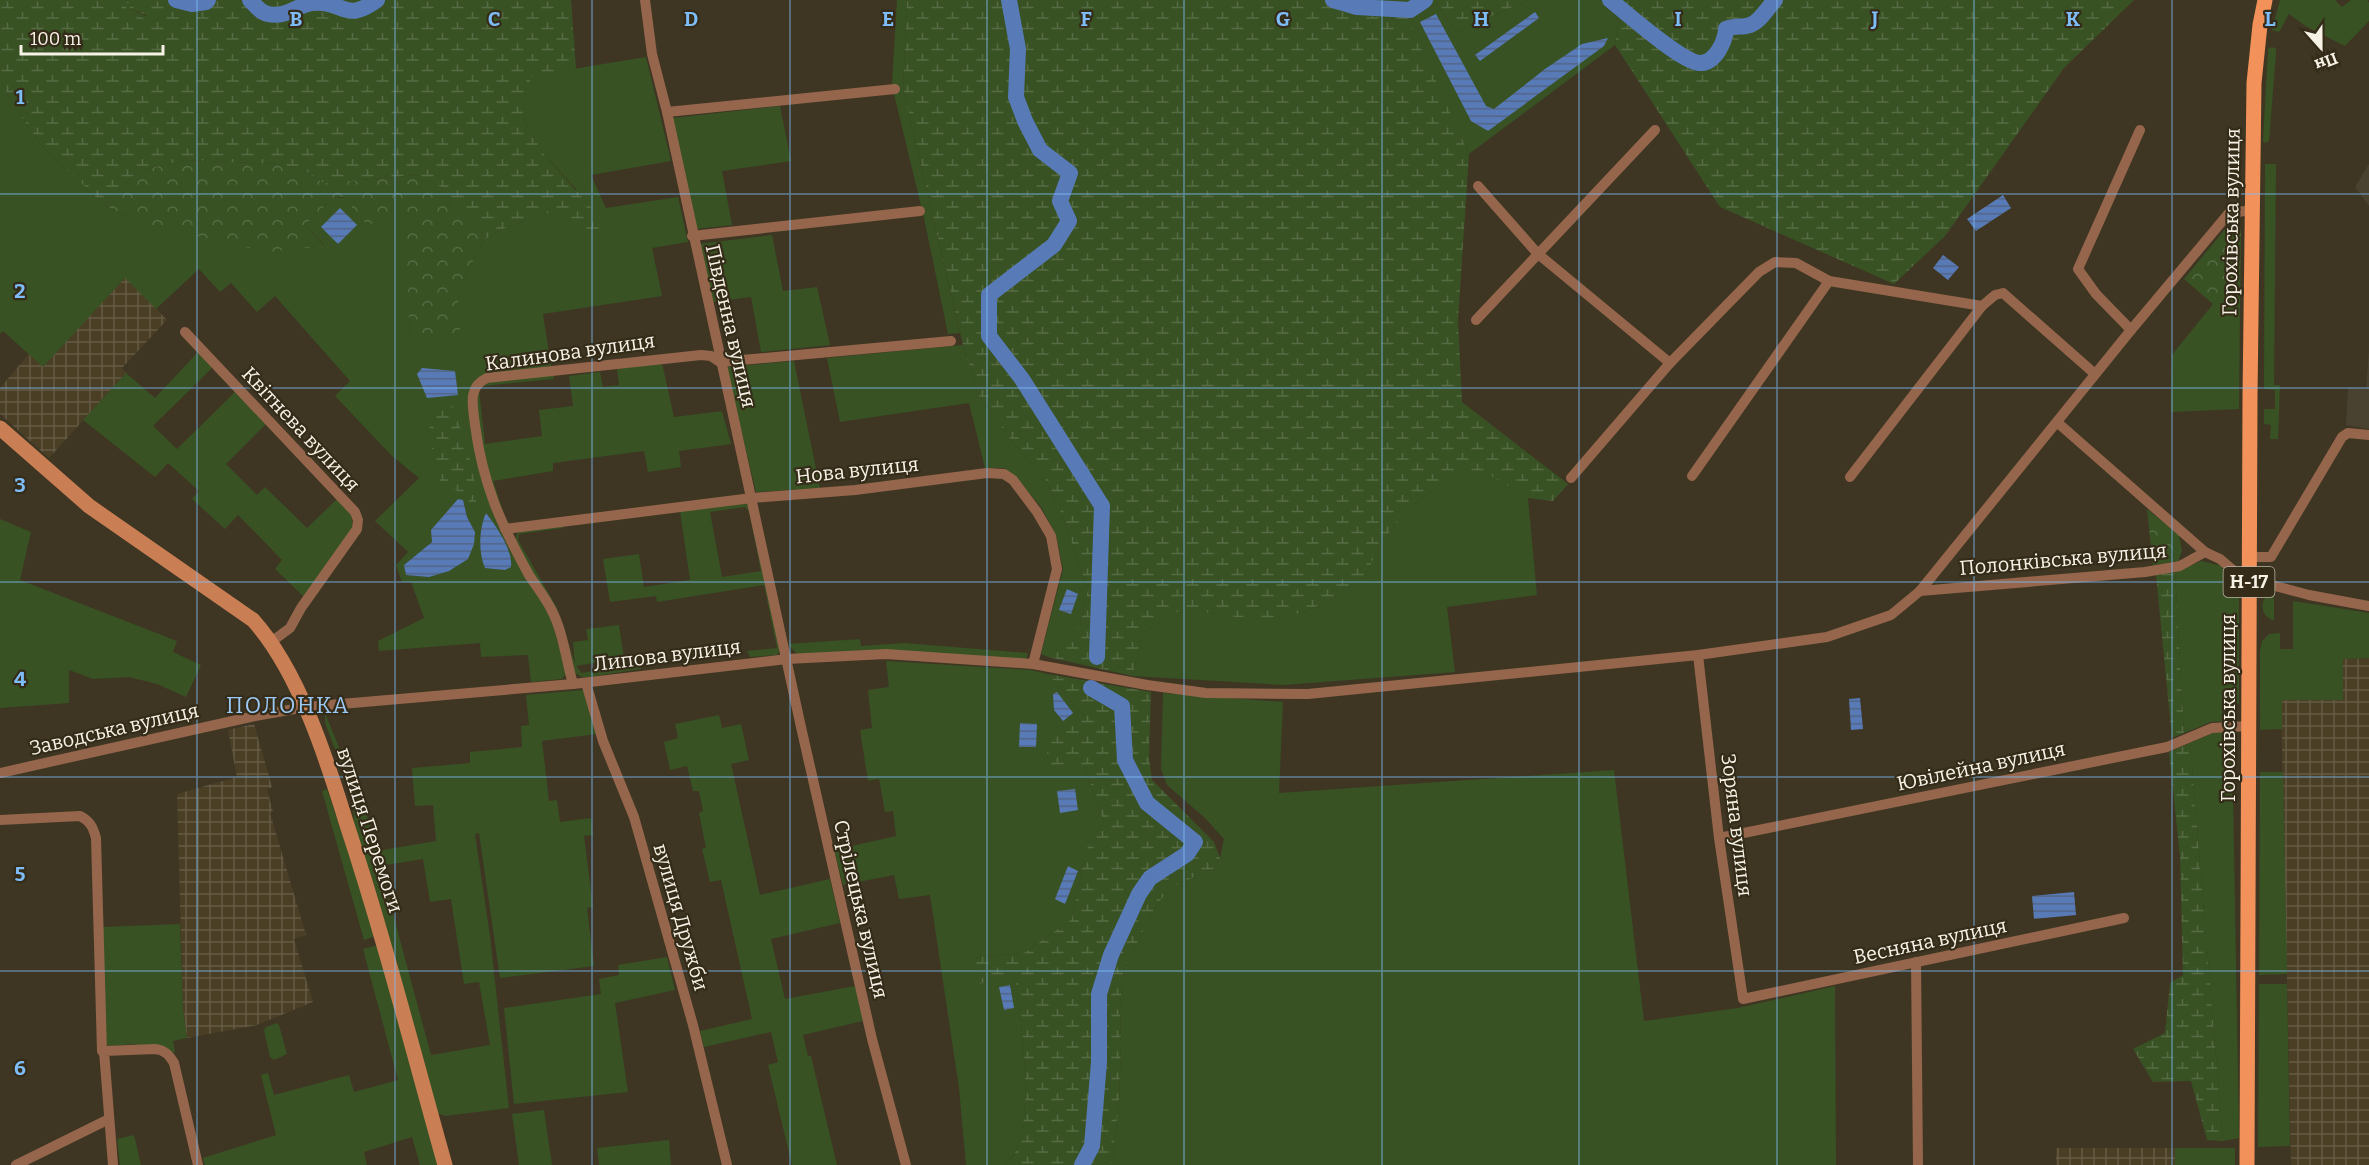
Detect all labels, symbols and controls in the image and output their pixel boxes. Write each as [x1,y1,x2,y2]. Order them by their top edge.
text: B [290,7,303,31]
text: C [488,7,500,31]
text: D [684,7,698,31]
text: E [882,7,894,31]
text: F [1080,7,1092,31]
text: G [1276,7,1290,31]
text: H [1473,7,1489,31]
text: I [1674,7,1682,31]
text: J [1871,7,1879,31]
text: K [2066,7,2081,31]
text: L [2264,7,2276,31]
scale bar [21,18,164,56]
north arrow [2291,18,2351,78]
text: 100 m [30,28,81,50]
text: Пн [2312,49,2340,75]
text: 1 [16,85,25,109]
street label: Горохівська вулиця [2217,128,2245,316]
street label: Південна вулиця [701,242,761,410]
text: 2 [14,279,26,303]
street label: Калинова вулиця [484,328,656,376]
street label: Квітнева вулиця [237,362,365,496]
street label: Нова вулиця [794,452,920,488]
text: 3 [14,473,26,497]
street label: Полонківська вулиця [1958,538,2168,580]
road number: Н-17 [2224,567,2274,597]
street label: Горохівська вулиця [2216,614,2240,802]
street label: Липова вулиця [592,634,742,676]
text: 4 [14,667,26,691]
district label: ПОЛОНКА [226,692,350,719]
street label: Заводська вулиця [27,698,201,760]
street label: Ювілейна вулиця [1895,736,2067,796]
street label: вулиця Перемоги [332,744,408,916]
street label: Зоряна вулиця [1716,752,1758,898]
street label: Стрілецька вулиця [829,817,893,1001]
street label: вулиця Дружби [649,841,713,993]
text: 5 [15,862,26,886]
street label: Весняна вулиця [1851,913,2009,969]
text: 6 [14,1056,26,1080]

